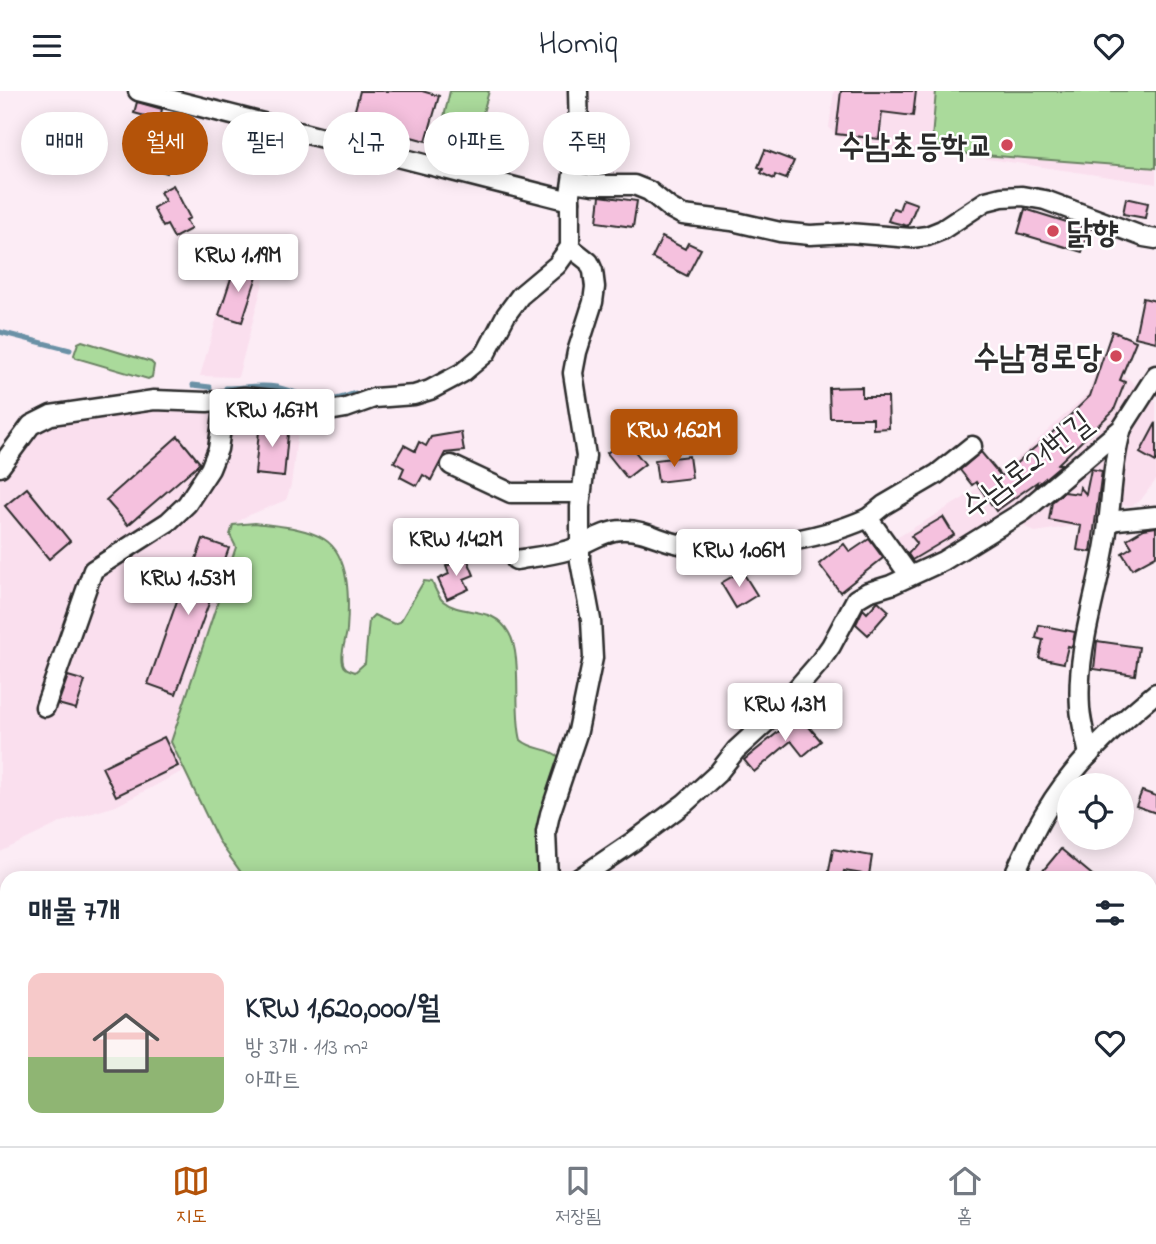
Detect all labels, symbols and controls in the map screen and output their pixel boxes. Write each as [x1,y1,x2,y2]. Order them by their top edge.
text: Homiq [538,22,618,69]
icon: menu [28,27,66,65]
icon: heart [1090,27,1128,65]
chip: 매매 [21,112,108,175]
chip: 월세 [122,112,208,175]
chip: 필터 [222,112,309,175]
chip: 신규 [323,112,410,175]
chip: 아파트 [424,112,529,175]
chip: 주택 [543,112,630,175]
place label: 수남초등학교 [839,125,993,172]
marker: 수남초등학교 [999,137,1015,153]
place label: 닭향 [1067,211,1119,258]
marker: 닭향 [1045,223,1061,239]
pin: KRW 1.19M [158,235,318,294]
text: KRW 1.19M [194,240,282,273]
place label: 수남경로당 [973,336,1102,383]
marker: 수남경로당 [1108,348,1124,364]
pin: KRW 1.67M [192,389,352,449]
text: KRW 1.67M [225,395,319,428]
street label: 수남로21번길 [952,401,1104,532]
pin: KRW 1.62M [594,409,754,469]
text: KRW 1.62M [627,415,721,448]
pin: KRW 1.42M [376,519,536,578]
text: KRW 1.42M [409,524,503,557]
pin: KRW 1.06M [659,529,819,589]
text: KRW 1.06M [692,535,786,568]
pin: KRW 1.53M [108,557,268,617]
text: KRW 1.53M [140,563,236,596]
pin: KRW 1.3M [713,683,857,743]
text: KRW 1.3M [744,689,826,722]
map controls [1057,773,1134,850]
button: locate [1057,773,1134,850]
text: 매물 7개 [28,891,120,935]
icon: filters [1091,894,1129,932]
text: KRW 1,620,000/월 [245,988,440,1032]
icon: home [84,1001,168,1085]
icon: heart [1091,1024,1129,1062]
text: 방 3개 · 113 m² [245,1032,368,1065]
text: 아파트 [245,1065,301,1098]
tab: 지도 [172,1162,210,1231]
tab: 저장됨 [555,1162,601,1231]
tab: 홈 [946,1162,984,1231]

